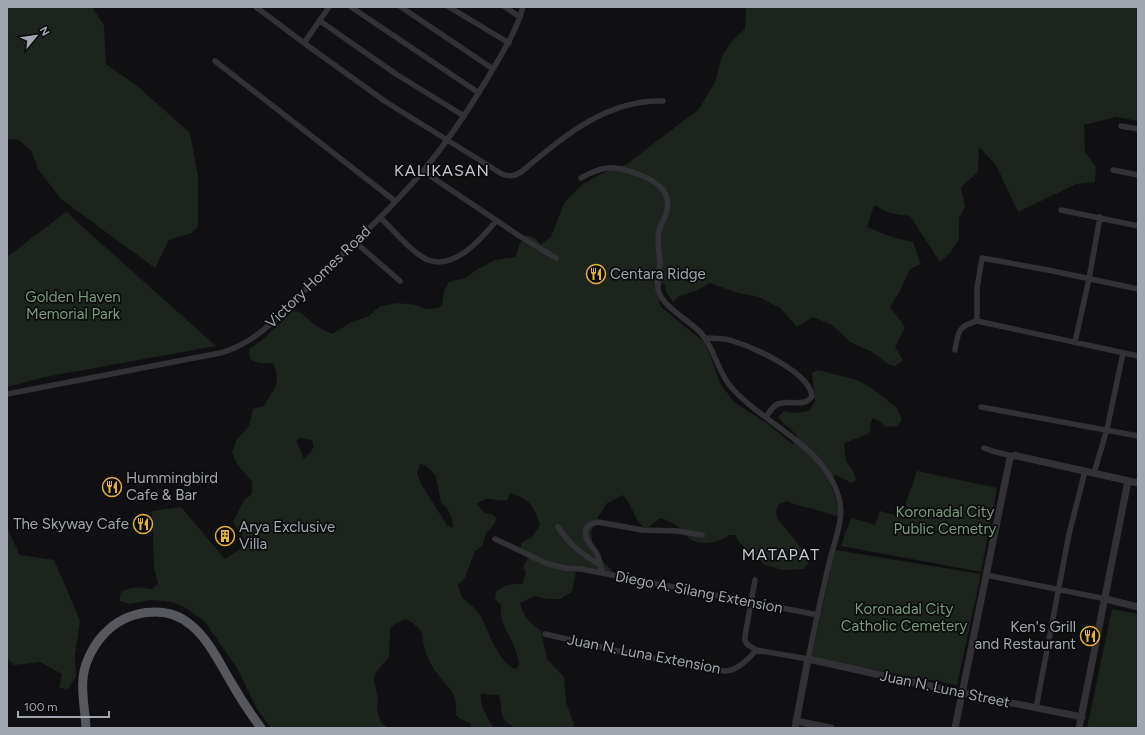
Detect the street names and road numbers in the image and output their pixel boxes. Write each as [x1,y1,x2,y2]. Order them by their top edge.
street label: Victory Homes Road [262,222,374,332]
street label: Diego A. Silang Extension [614,567,784,617]
street label: Juan N. Luna Extension [566,630,722,678]
street label: Juan N. Luna Street [878,666,1012,712]

